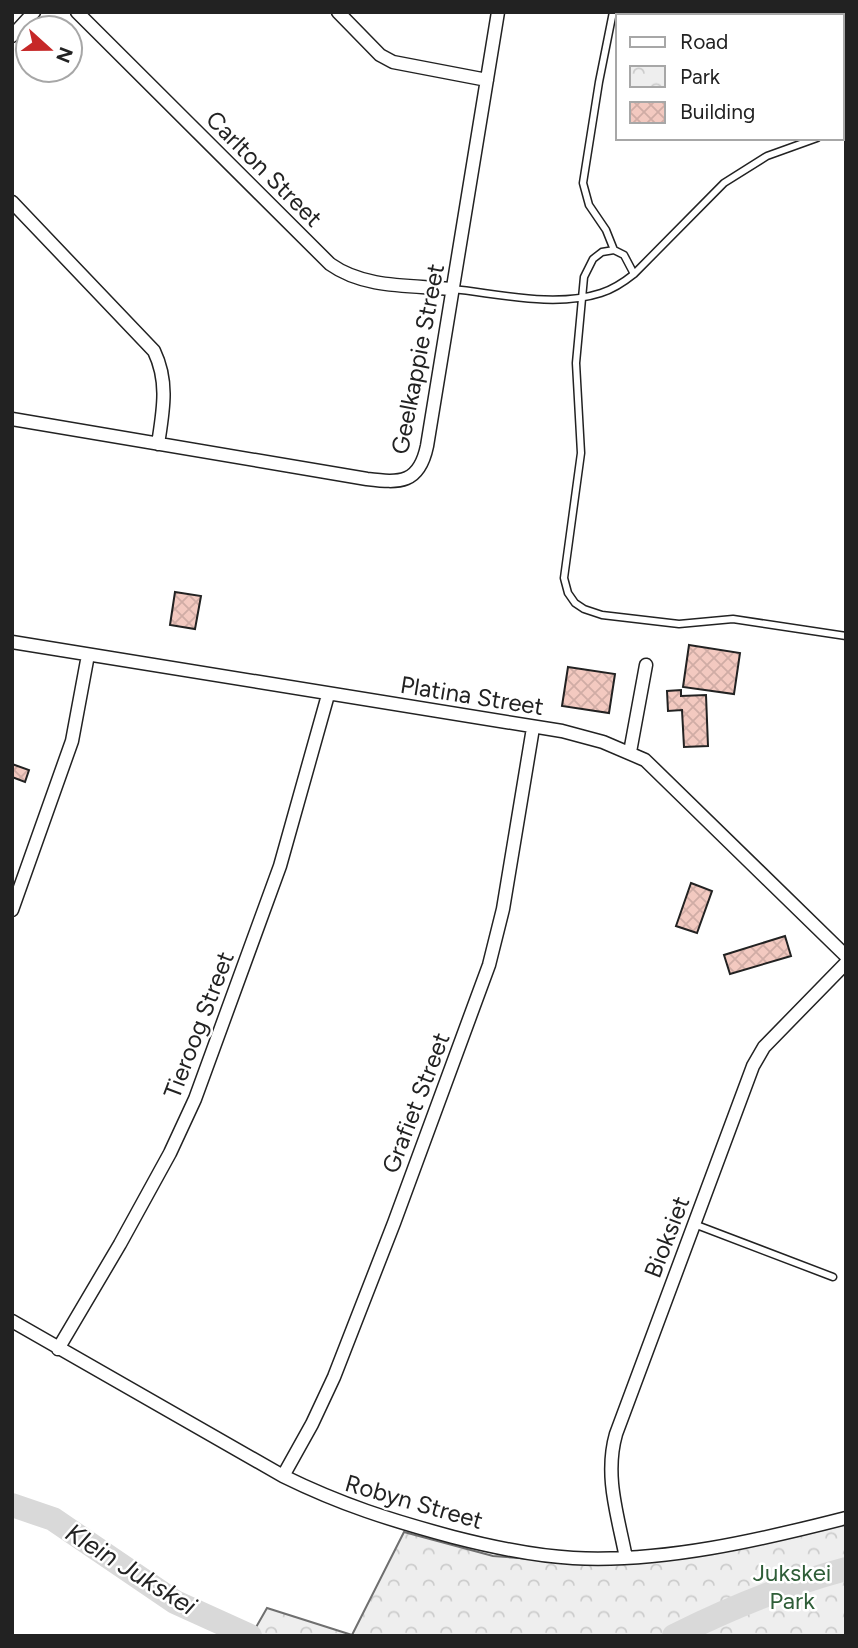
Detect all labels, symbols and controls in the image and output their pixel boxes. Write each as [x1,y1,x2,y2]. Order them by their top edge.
north arrow [14,14,84,84]
legend [616,14,844,140]
text: Road [680,29,728,54]
text: N [51,44,78,66]
text: Park [680,64,721,89]
text: Building [680,99,755,124]
street label: Carlton Street [200,105,328,233]
street label: Geelkappie Street [385,261,450,457]
street label: Platina Street [398,670,546,721]
street label: Tieroog Street [157,947,240,1102]
street label: Grafiet Street [375,1028,456,1177]
street label: Bioksiet [638,1192,695,1282]
street label: Robyn Street [342,1468,486,1535]
water label: Klein Jukskei [60,1516,203,1622]
park label: Jukskei Park [753,1558,831,1615]

